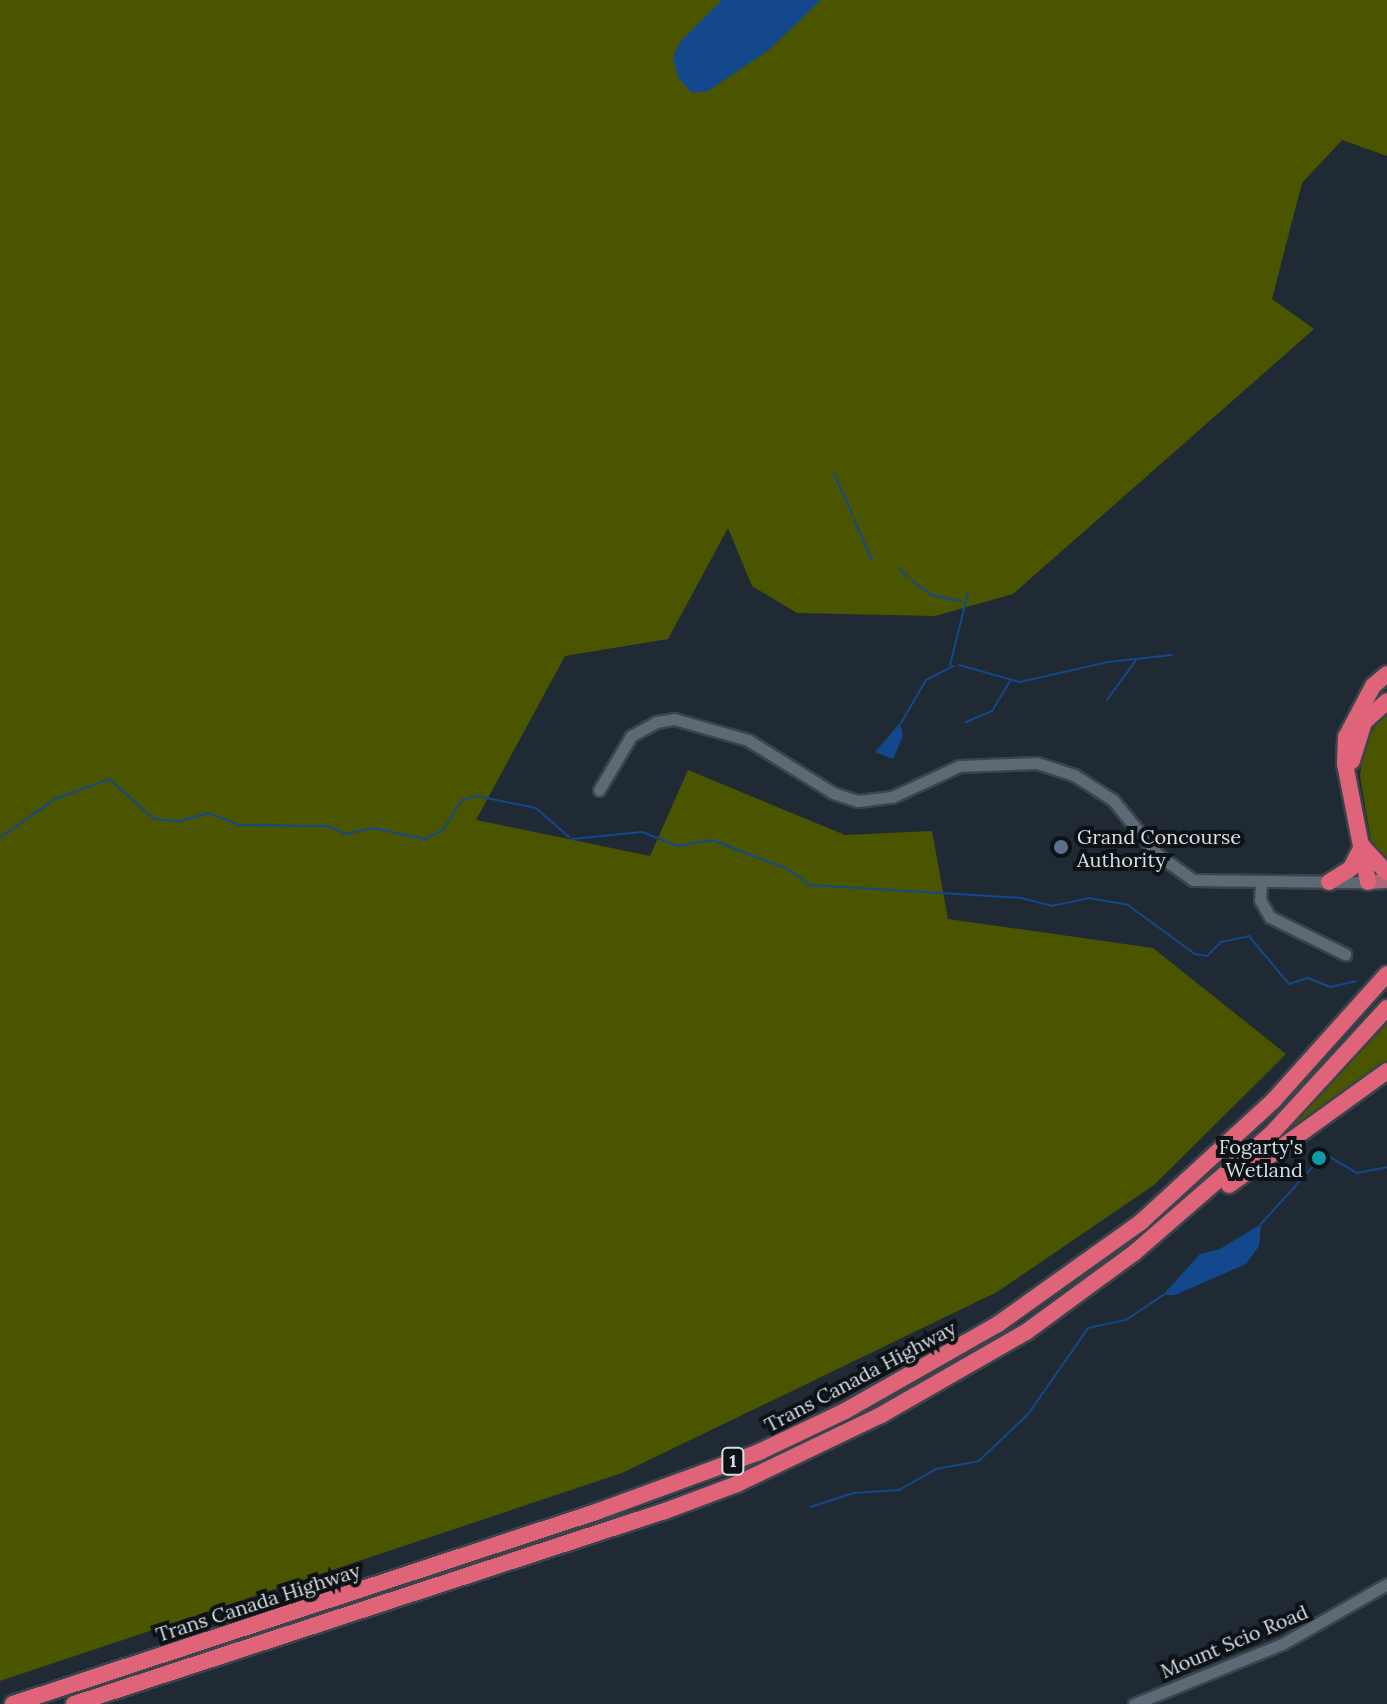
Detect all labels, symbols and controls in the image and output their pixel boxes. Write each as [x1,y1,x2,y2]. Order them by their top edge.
place label: Grand Concourse Authority [1077,824,1241,871]
marker: Grand Concourse Authority [1052,838,1070,856]
place label: Fogarty's Wetland [1219,1134,1303,1181]
marker: Fogarty's Wetland [1310,1149,1328,1167]
street label: Trans Canada Highway [760,1315,960,1437]
road number: 1 [721,1447,745,1475]
street label: Trans Canada Highway [153,1558,363,1646]
street label: Mount Scio Road [1157,1599,1311,1683]

